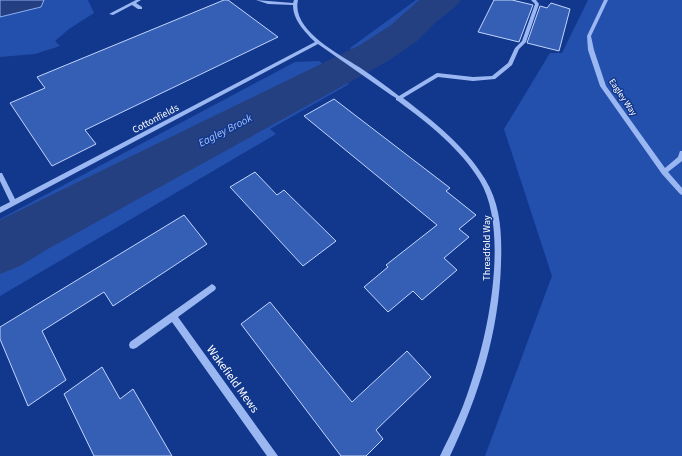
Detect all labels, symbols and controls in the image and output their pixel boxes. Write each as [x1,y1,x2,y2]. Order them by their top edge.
street label: Eagley Way [605,76,640,119]
street label: Cottonfields [130,101,181,137]
water label: Eagley Brook [196,110,255,150]
street label: Threadfold Way [480,215,494,281]
street label: Wakefield Mews [202,342,263,417]

